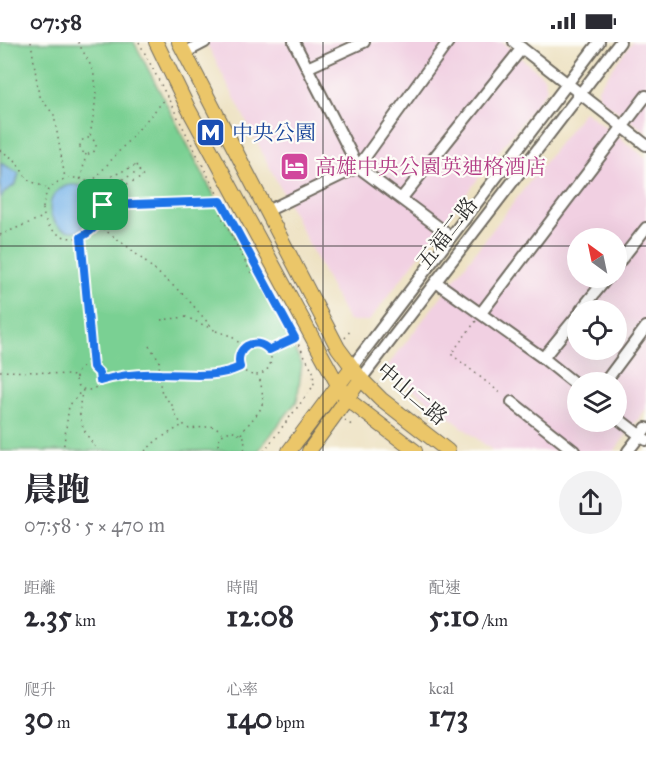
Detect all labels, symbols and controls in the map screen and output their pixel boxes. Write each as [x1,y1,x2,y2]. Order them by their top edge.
text: 07:58 [30,8,82,35]
metro station icon: 中央公園 [195,117,227,149]
place label: 中央公園 [232,120,316,146]
hotel icon: 高雄中央公園英迪格酒店 [278,151,310,183]
place label: 高雄中央公園英迪格酒店 [315,154,546,180]
pin [77,179,128,230]
icon: arrive [86,188,119,221]
street label: 五福二路 [411,192,483,274]
north arrow [567,228,627,288]
map controls [567,228,627,432]
button: locate [567,300,627,360]
street label: 中山二路 [371,357,453,431]
button: layers [567,372,627,432]
text: 晨跑 [24,470,90,510]
button: share [559,471,622,534]
text: 07:58 · 5 × 470 m [24,513,165,537]
text: 距離 [24,578,56,597]
text: 時間 [226,578,258,597]
text: 配速 [429,578,461,597]
text: 2.35 [24,598,72,634]
text: 12:08 [226,598,294,634]
text: 5:10 [429,598,479,634]
text: km [72,611,96,630]
text: /km [479,611,508,630]
text: kcal [429,679,454,698]
text: 爬升 [24,680,56,699]
text: 心率 [226,680,258,699]
text: 173 [429,698,469,734]
text: 30 [24,700,53,736]
text: 140 [226,700,272,736]
text: m [53,713,70,732]
text: bpm [272,713,305,732]

